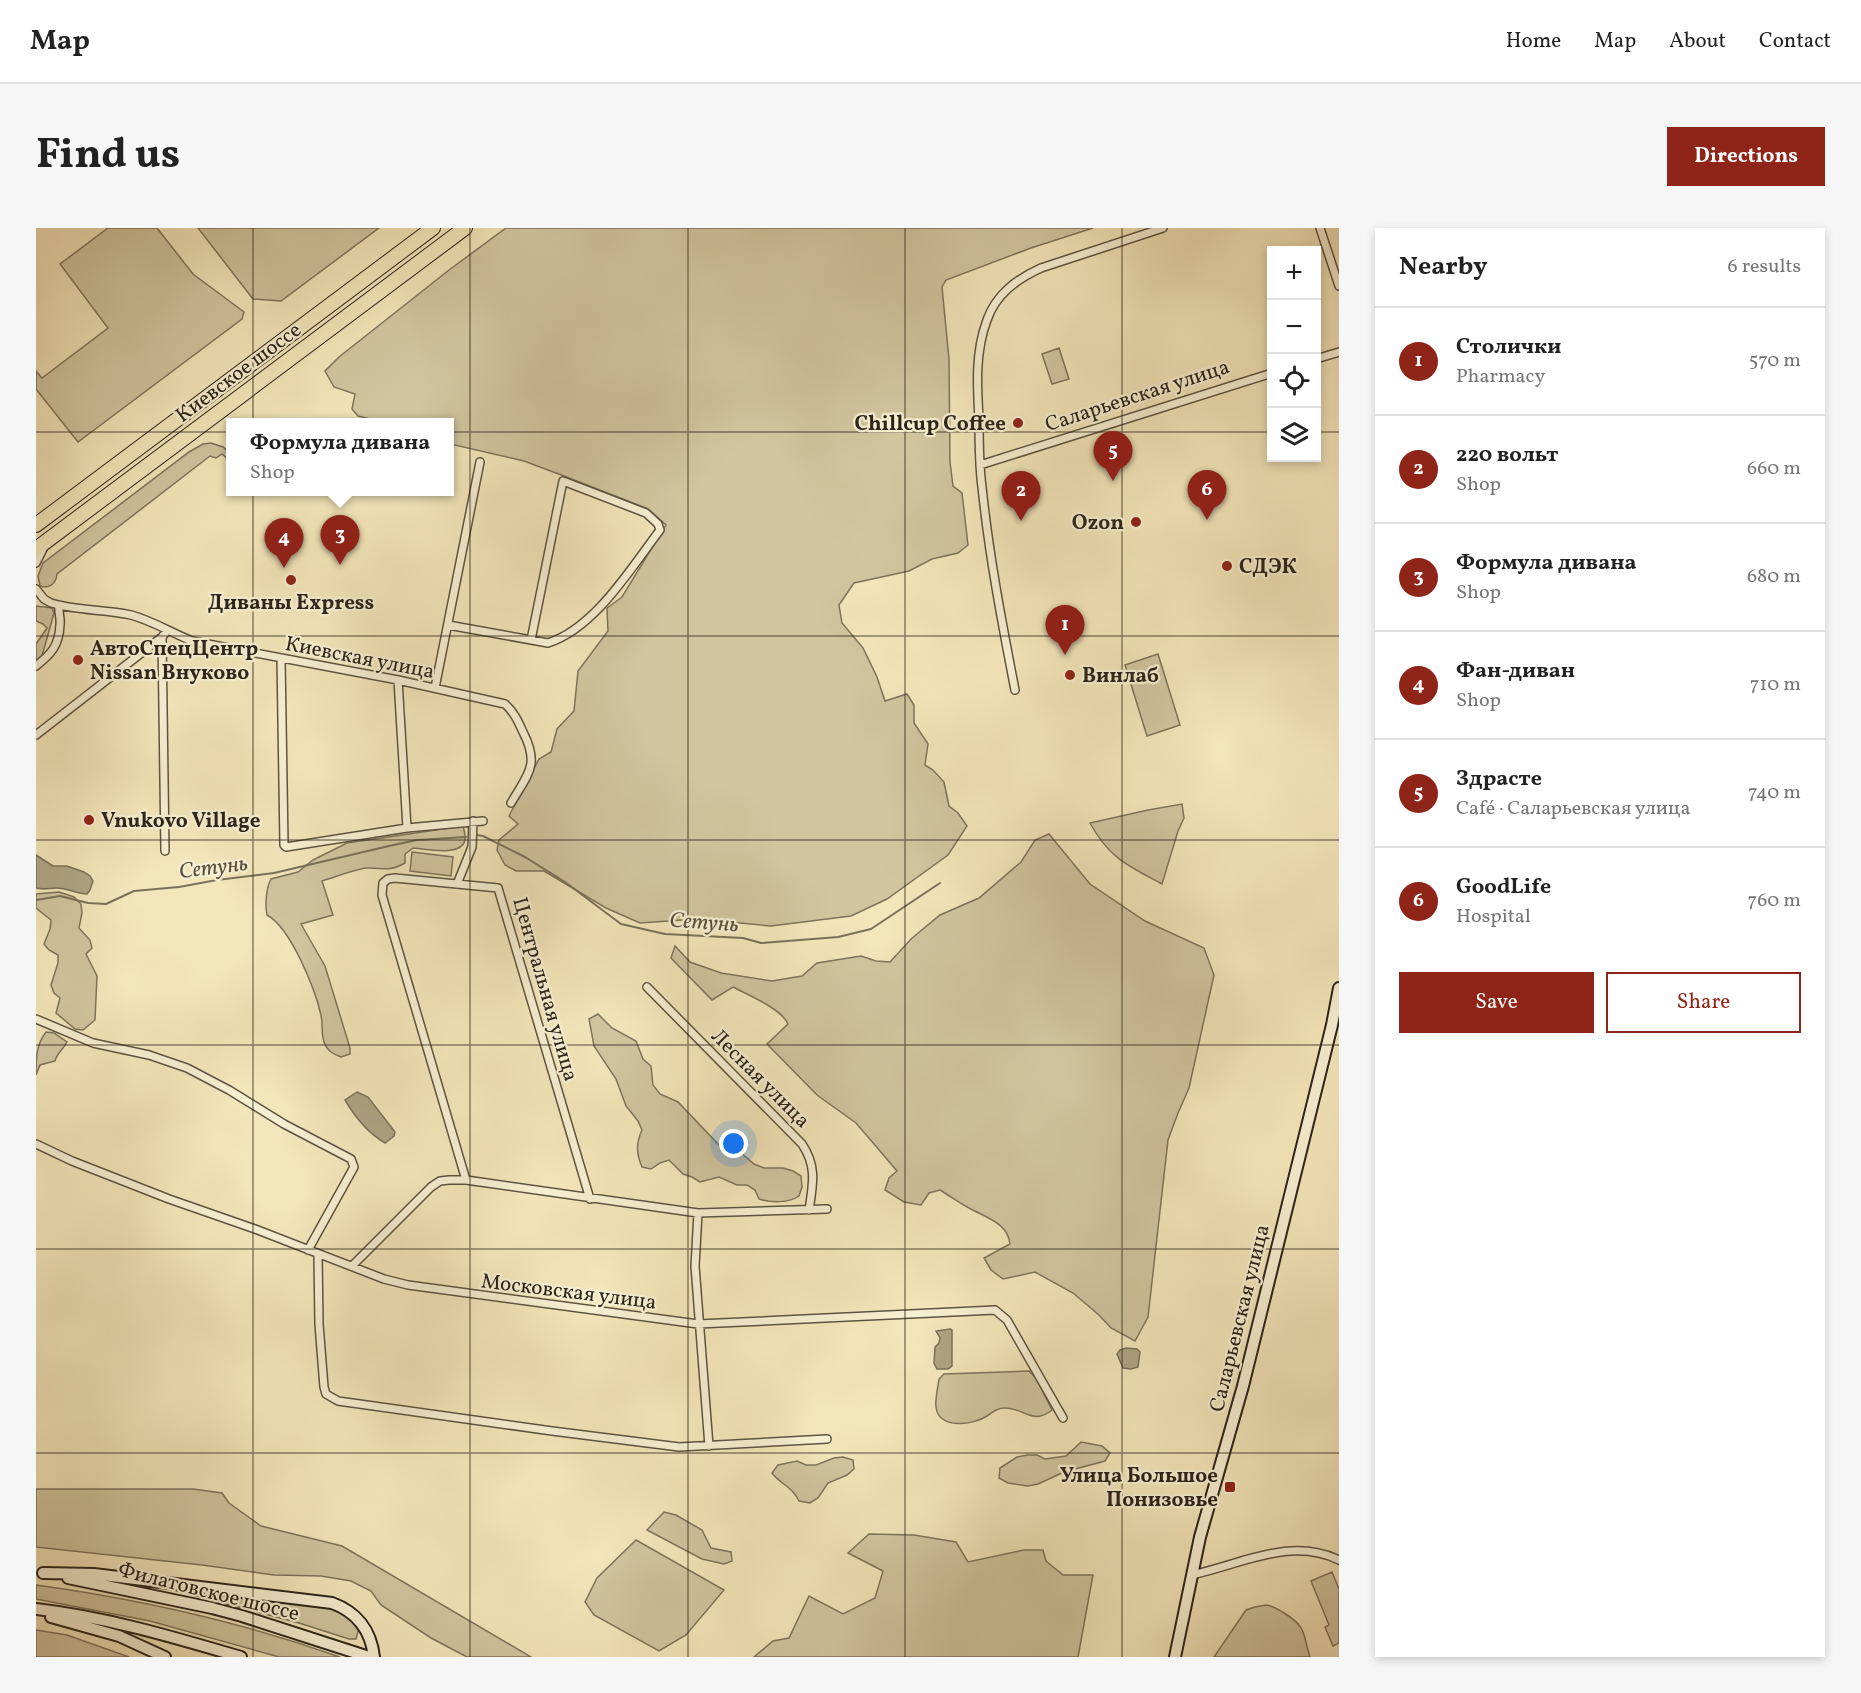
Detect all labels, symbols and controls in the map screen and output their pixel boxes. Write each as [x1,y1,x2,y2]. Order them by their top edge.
text: Map [30,22,90,61]
text: Home [1506,27,1561,56]
text: Map [1594,27,1636,56]
text: About [1669,27,1726,56]
text: Contact [1759,27,1831,56]
text: Find us [36,127,180,186]
button: Directions [1667,127,1825,186]
map controls [1267,246,1321,462]
button: + [1267,246,1321,300]
text: Nearby [1399,249,1488,285]
text: 6 results [1728,253,1801,281]
button: − [1267,300,1321,354]
street label: Киевское шоссе [170,316,308,430]
text: Столички [1456,332,1561,363]
text: 1 [1414,347,1423,375]
text: 570 m [1749,347,1801,375]
street label: Саларьевская улица [1042,353,1233,440]
button: locate [1267,354,1321,408]
text: Pharmacy [1456,363,1545,391]
button: layers [1267,408,1321,462]
place label: Chillcup Coffee [854,410,1006,439]
marker: Chillcup Coffee [1011,416,1025,430]
popup [226,418,454,496]
text: Формула дивана [250,428,430,459]
pin: 5 [1094,432,1132,481]
text: 220 вольт [1456,440,1558,471]
text: 2 [1413,455,1424,483]
text: 660 m [1747,455,1801,483]
text: Shop [250,459,295,487]
pin: 6 [1188,470,1226,520]
text: Shop [1456,471,1501,499]
pin: 2 [1002,472,1040,521]
place label: Ozon [1072,509,1124,538]
marker: Ozon [1129,515,1143,529]
pin: 3 [320,516,360,565]
pin: 4 [264,518,304,568]
text: Формула дивана [1456,548,1637,579]
place label: СДЭК [1239,553,1297,582]
marker: СДЭК [1220,559,1234,573]
text: 3 [1413,563,1424,591]
text: 680 m [1747,563,1801,591]
marker: Диваны Express [284,573,298,587]
text: Shop [1456,579,1501,607]
place label: Диваны Express [208,589,374,618]
pin: 1 [1046,606,1084,655]
street label: Киевская улица [283,630,437,687]
place label: АвтоСпецЦентр Nissan Внуково [90,635,258,688]
marker: АвтоСпецЦентр Nissan Внуково [71,653,85,667]
text: Фан-диван [1456,656,1575,687]
place label: Винлаб [1082,662,1159,691]
marker: Винлаб [1063,668,1077,682]
text: 4 [1412,671,1425,699]
text: 710 m [1750,671,1801,699]
text: Shop [1456,687,1501,715]
text: Здрасте [1456,764,1542,795]
text: 5 [1414,779,1423,807]
text: 740 m [1748,779,1801,807]
text: Café · Саларьевская улица [1456,795,1690,823]
place label: Vnukovo Village [101,807,261,836]
marker: Vnukovo Village [82,813,96,827]
water label: Сетунь [177,849,249,888]
text: GoodLife [1456,872,1551,903]
text: 6 [1413,887,1424,915]
text: 760 m [1747,887,1801,915]
street label: Центральная улица [504,894,585,1085]
text: Hospital [1456,903,1531,931]
water label: Сетунь [668,906,739,941]
button: Save [1399,972,1594,1033]
button: Share [1606,972,1801,1033]
street label: Лесная улица [704,1023,816,1135]
your location [719,1129,748,1158]
street label: Саларьевская улица [1203,1222,1278,1415]
street label: Московская улица [480,1267,658,1318]
place label: Улица Большое Понизовье [1060,1462,1218,1515]
marker: Улица Большое Понизовье [1223,1480,1237,1494]
street label: Филатовское шоссе [115,1556,302,1629]

